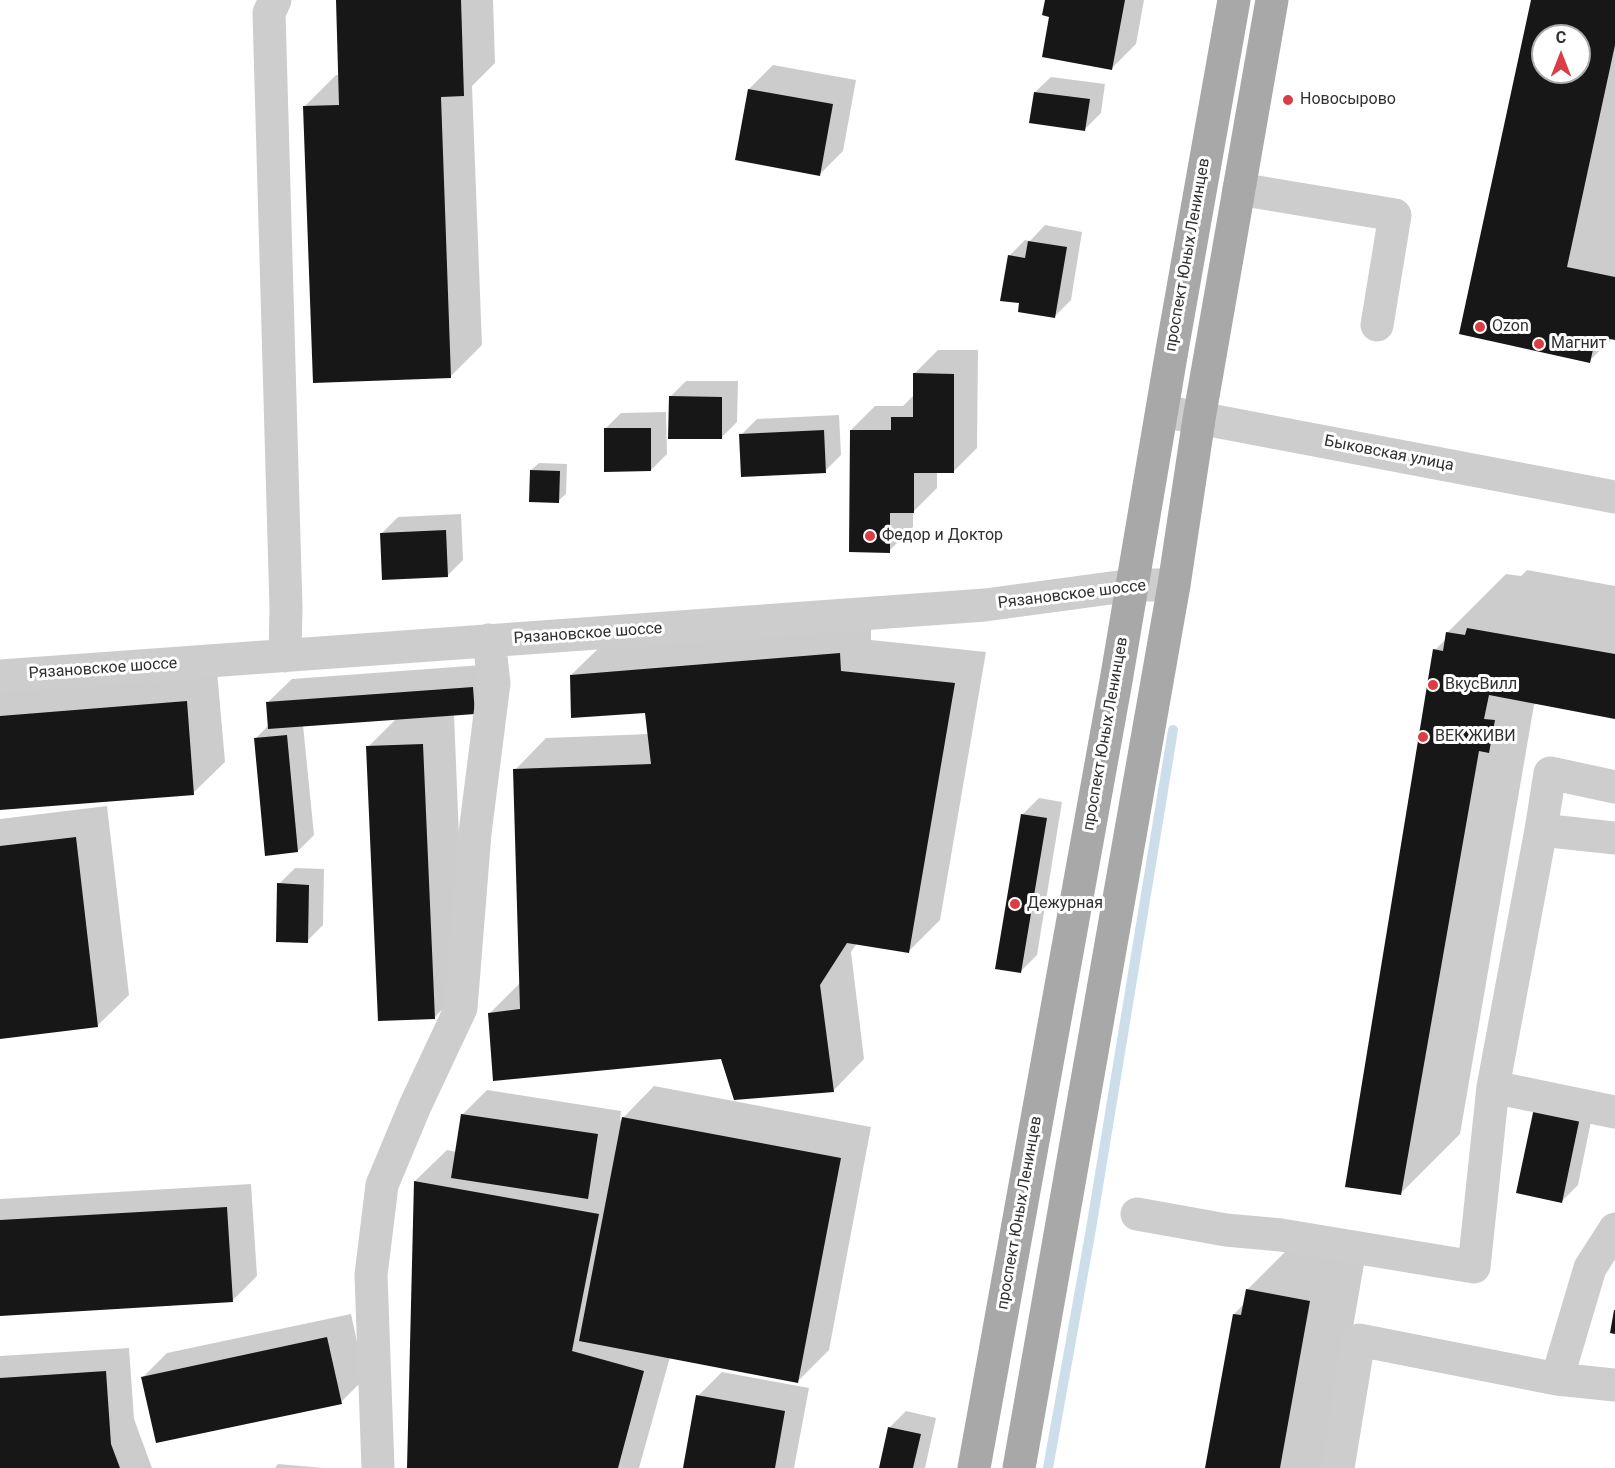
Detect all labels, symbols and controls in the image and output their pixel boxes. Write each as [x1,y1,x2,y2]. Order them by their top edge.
north arrow [1531,24,1591,84]
text: С [1556,28,1566,47]
place label: Новосырово [1300,90,1396,110]
marker: Новосырово [1281,93,1295,107]
street label: проспект Юных Ленинцев [1162,157,1214,353]
place label: Ozon [1492,317,1529,337]
marker: Ozon [1473,320,1487,334]
place label: Магнит [1551,334,1607,354]
marker: Магнит [1532,337,1546,351]
street label: Быковская улица [1323,432,1455,476]
place label: Федор и Доктор [882,526,1003,546]
marker: Федор и Доктор [863,529,877,543]
street label: Рязановское шоссе [997,576,1147,614]
street label: Рязановское шоссе [513,619,663,649]
street label: проспект Юных Ленинцев [1080,636,1132,832]
street label: Рязановское шоссе [28,654,178,684]
place label: ВкусВилл [1445,675,1517,695]
marker: ВкусВилл [1426,678,1440,692]
place label: ВЕК ЖИВИ [1435,727,1516,747]
marker: ВЕК ЖИВИ [1416,730,1430,744]
place label: Дежурная [1027,894,1103,914]
marker: Дежурная [1008,897,1022,911]
street label: проспект Юных Ленинцев [994,1115,1046,1311]

